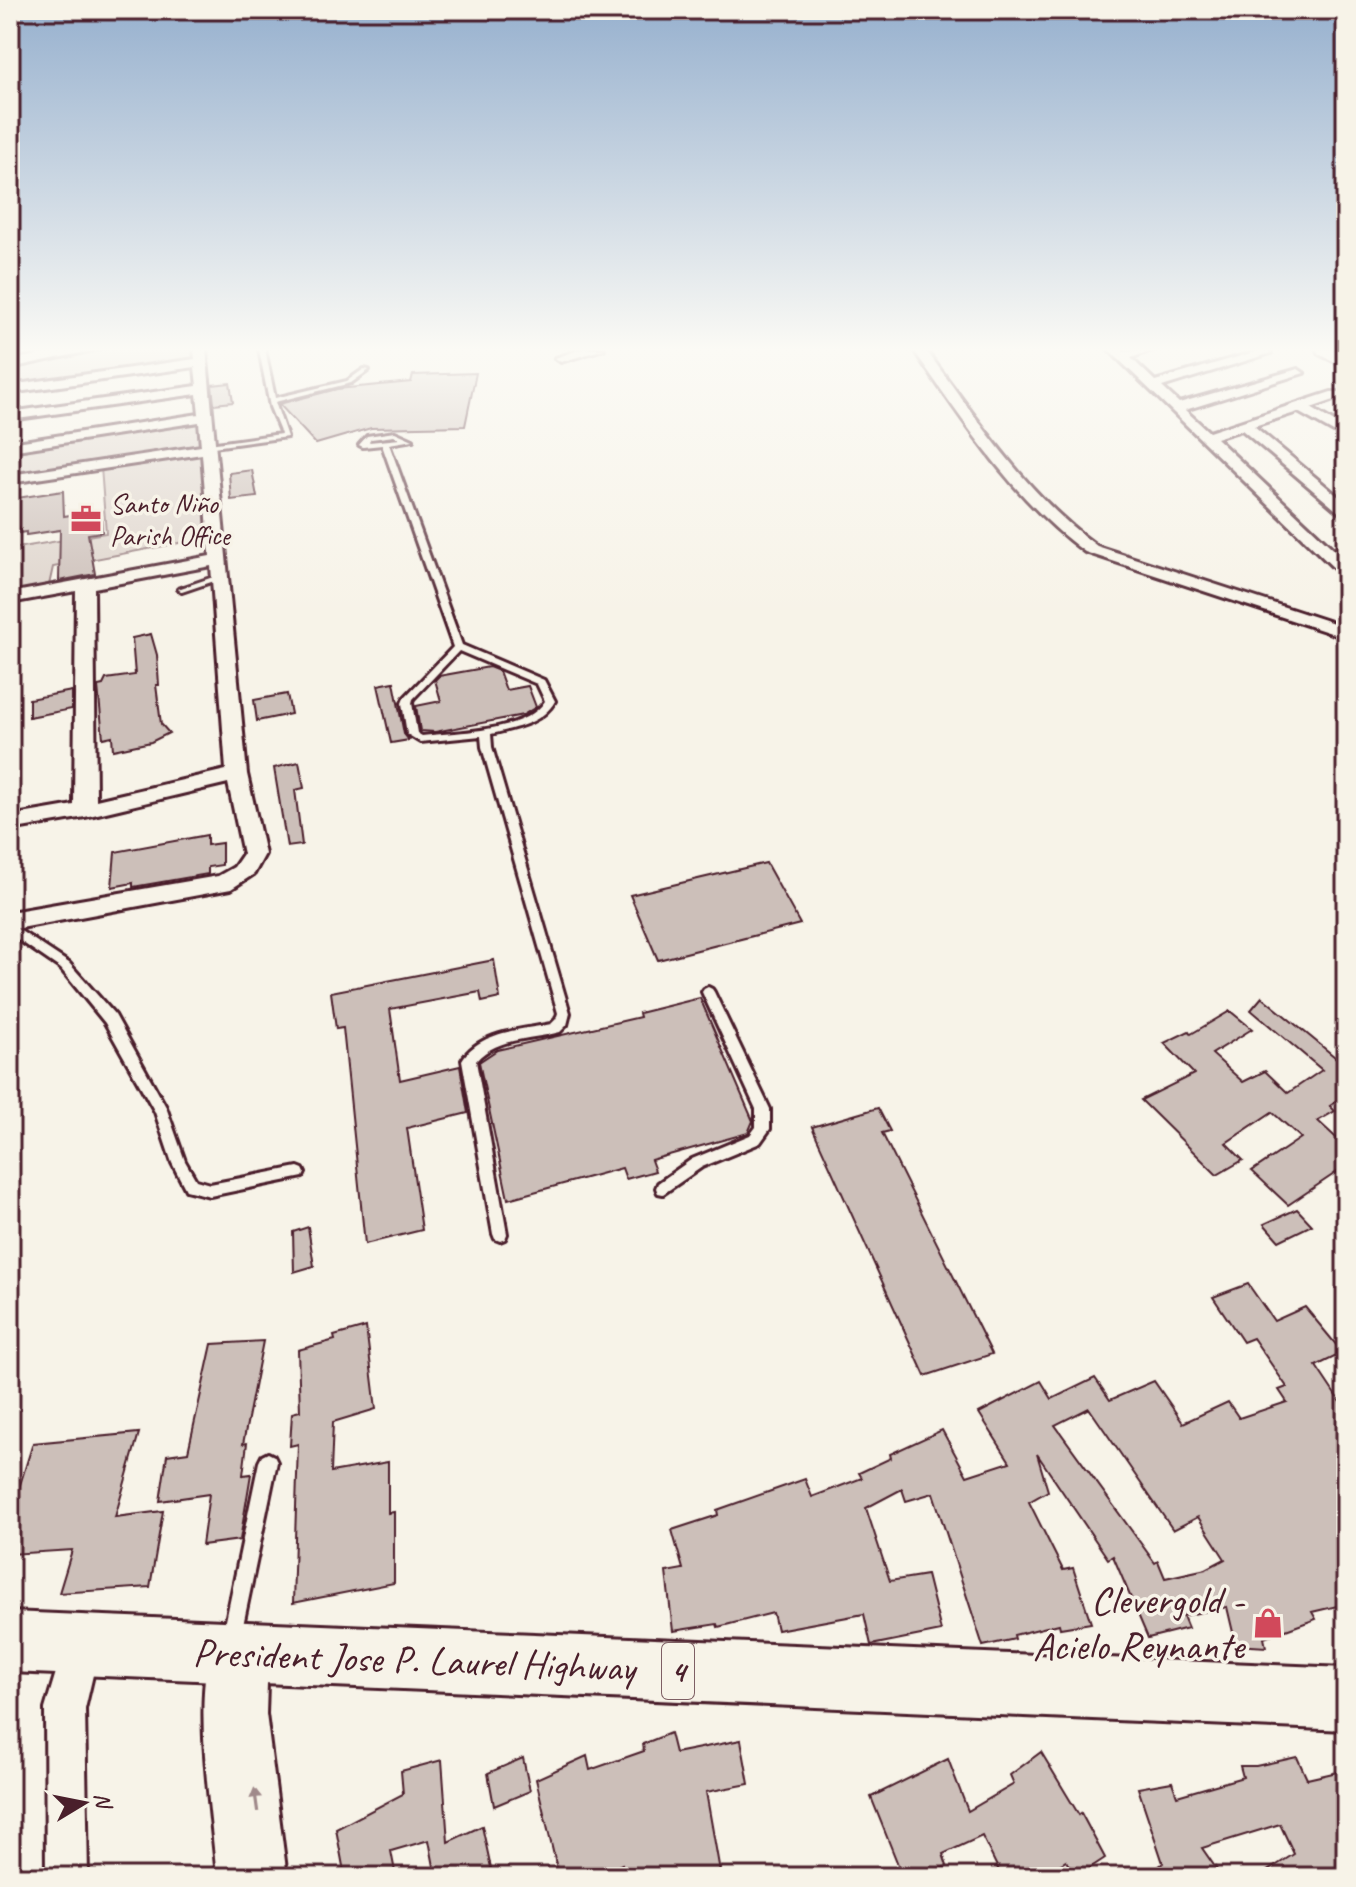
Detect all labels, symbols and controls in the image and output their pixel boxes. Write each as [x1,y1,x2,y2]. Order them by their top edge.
place label: Santo Niño Parish Office [110,486,232,553]
office icon: Santo Niño Parish Office [69,502,103,536]
place label: Clevergold - Acielo Reynante [1033,1575,1247,1671]
shop icon: Clevergold - Acielo Reynante [1251,1606,1285,1640]
street label: President Jose P. Laurel Highway [192,1627,639,1693]
road number: 4 [662,1643,694,1699]
north arrow [44,1763,124,1843]
one-way arrow [249,1787,262,1812]
text: N [88,1791,118,1812]

